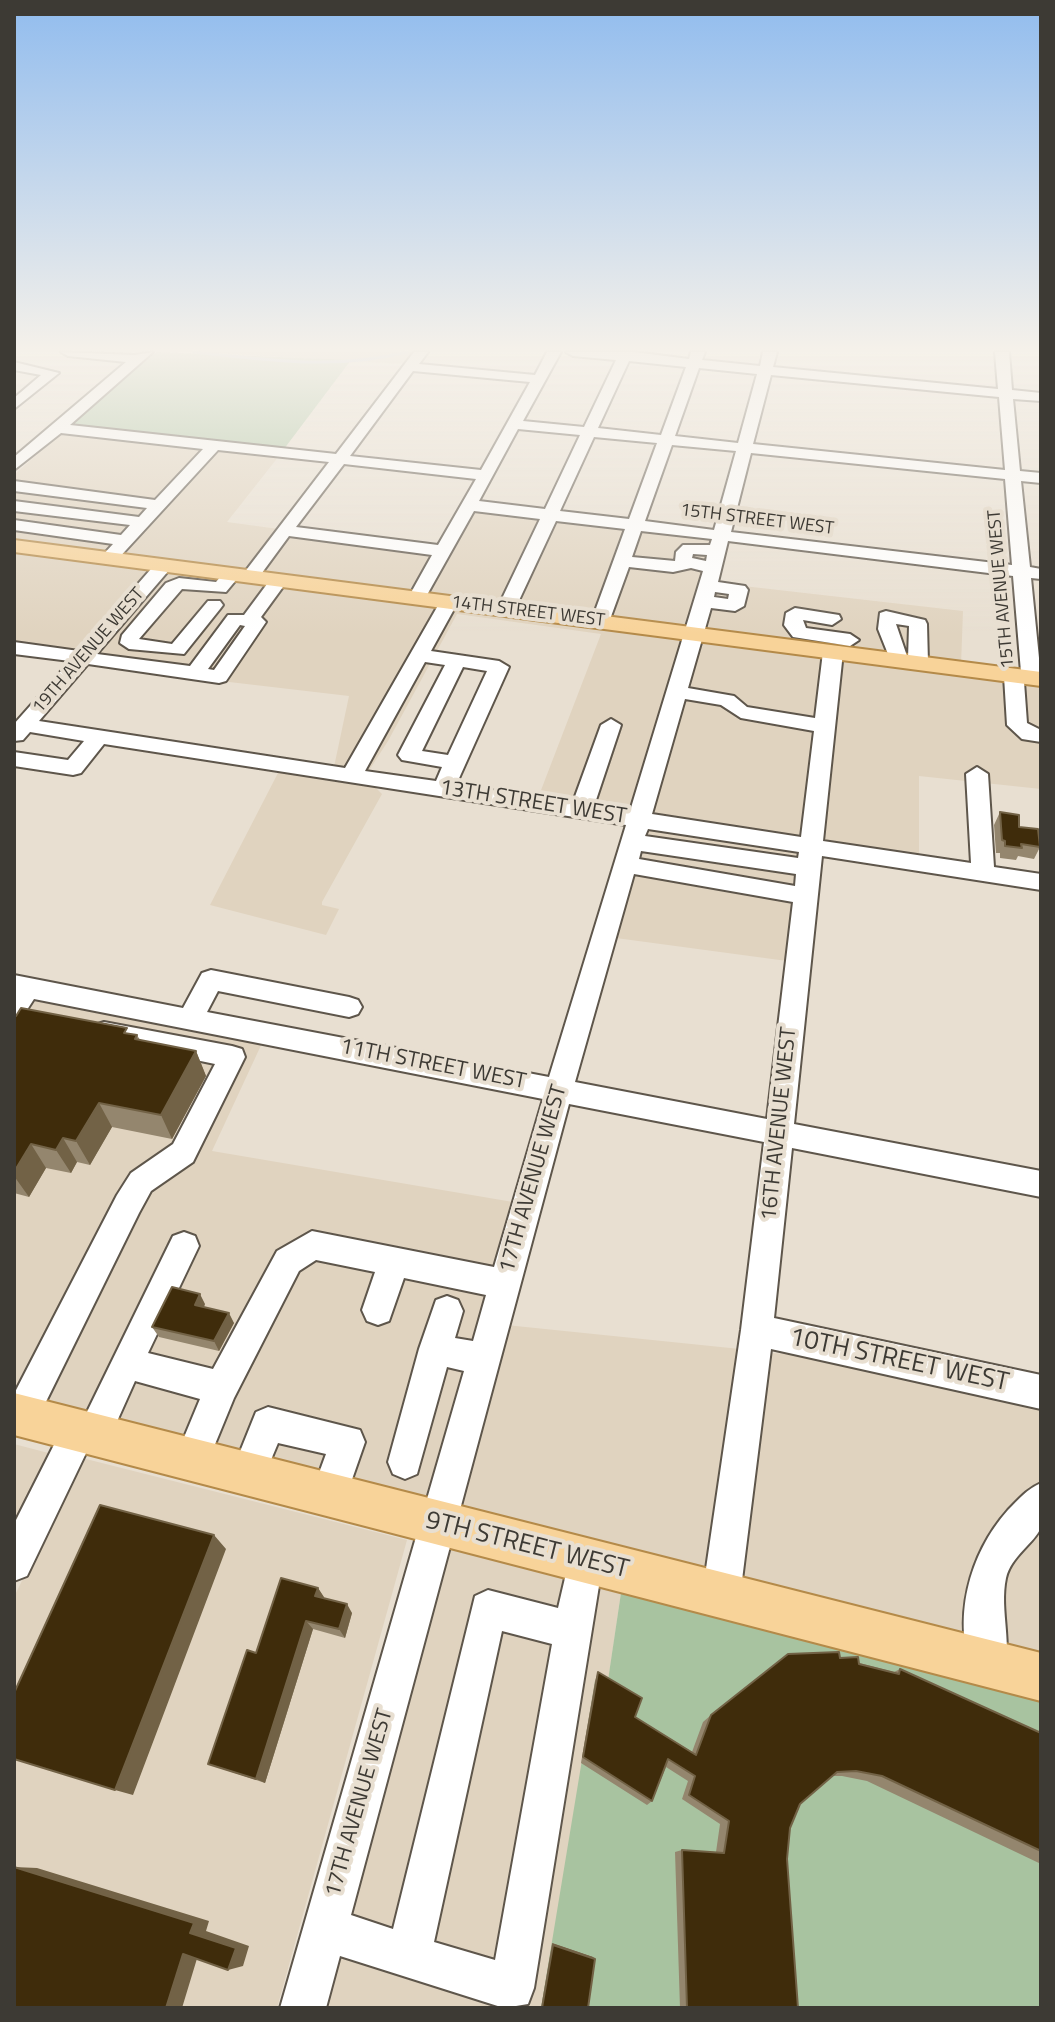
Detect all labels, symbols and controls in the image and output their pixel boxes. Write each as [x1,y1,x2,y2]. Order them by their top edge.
street label: 15TH STREET WEST [679,500,835,540]
street label: 15TH AVENUE WEST [984,509,1020,669]
street label: 19TH AVENUE WEST [29,584,149,718]
street label: 14TH STREET WEST [450,592,606,632]
street label: 13TH STREET WEST [438,775,628,831]
street label: 16TH AVENUE WEST [757,1026,803,1222]
street label: 11TH STREET WEST [338,1034,528,1096]
street label: 17TH AVENUE WEST [495,1082,573,1276]
street label: 10TH STREET WEST [787,1323,1011,1399]
street label: 9TH STREET WEST [422,1506,632,1586]
street label: 17TH AVENUE WEST [321,1706,399,1900]

